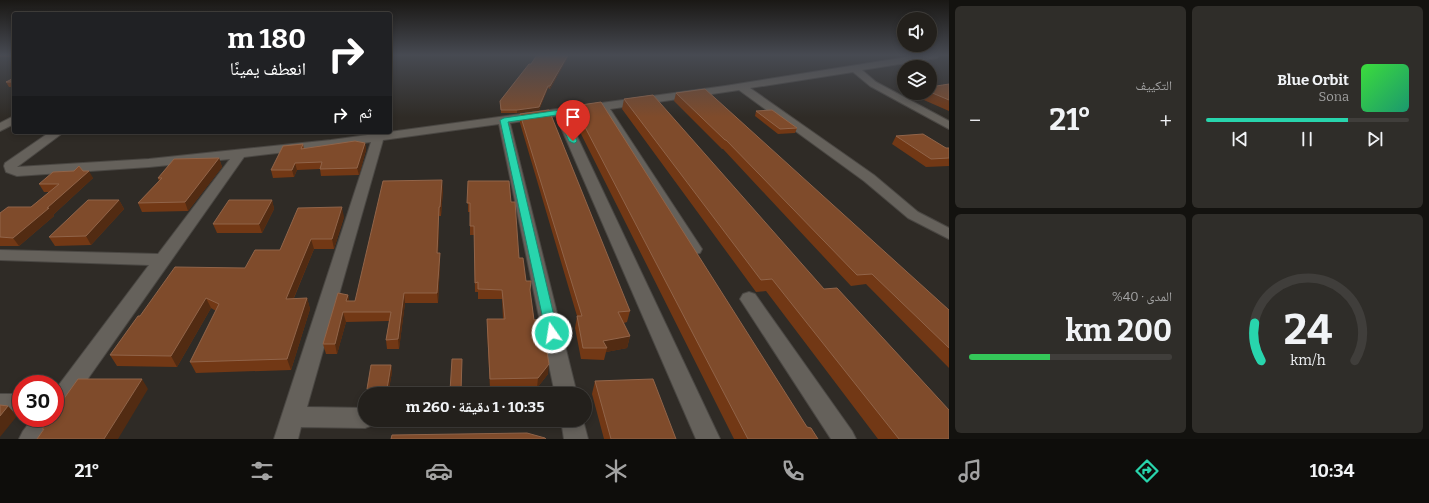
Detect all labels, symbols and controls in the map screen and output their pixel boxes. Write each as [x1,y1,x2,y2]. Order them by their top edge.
map controls [897,12,937,100]
button: sound [897,12,937,52]
text: 180 m [228,22,306,55]
icon: right [320,28,372,80]
text: انعطف يمينًا [230,58,306,80]
button: layers [897,60,937,100]
text: Blue Orbit [1277,71,1349,89]
text: التكييف [1136,78,1172,93]
text: Sona [1319,89,1349,104]
pin [556,100,590,141]
text: 21° [1049,102,1091,138]
icon: right [329,104,351,126]
text: ثم [359,104,372,122]
icon: arrive [562,106,584,128]
text: − [969,107,981,134]
text: + [1159,107,1172,134]
icon: previous [1229,128,1251,150]
icon: pause [1296,128,1318,150]
icon: next [1364,128,1386,150]
text: المدى · 40% [1112,289,1172,304]
text: 24 [1283,305,1332,355]
position arrow [531,312,573,354]
text: 200 km [1066,313,1172,349]
text: km/h [1290,352,1325,369]
speed limit sign: 30 [12,375,64,427]
text: 10:35 · 1 دقيقة · 260 m [406,398,544,416]
icon: filters [248,457,276,485]
icon: car [425,457,453,485]
icon: climate [602,457,630,485]
icon: phone [779,457,807,485]
icon: music [956,457,984,485]
icon: directions [1133,457,1161,485]
text: 21° [74,460,100,482]
text: 10:34 [1310,460,1355,482]

